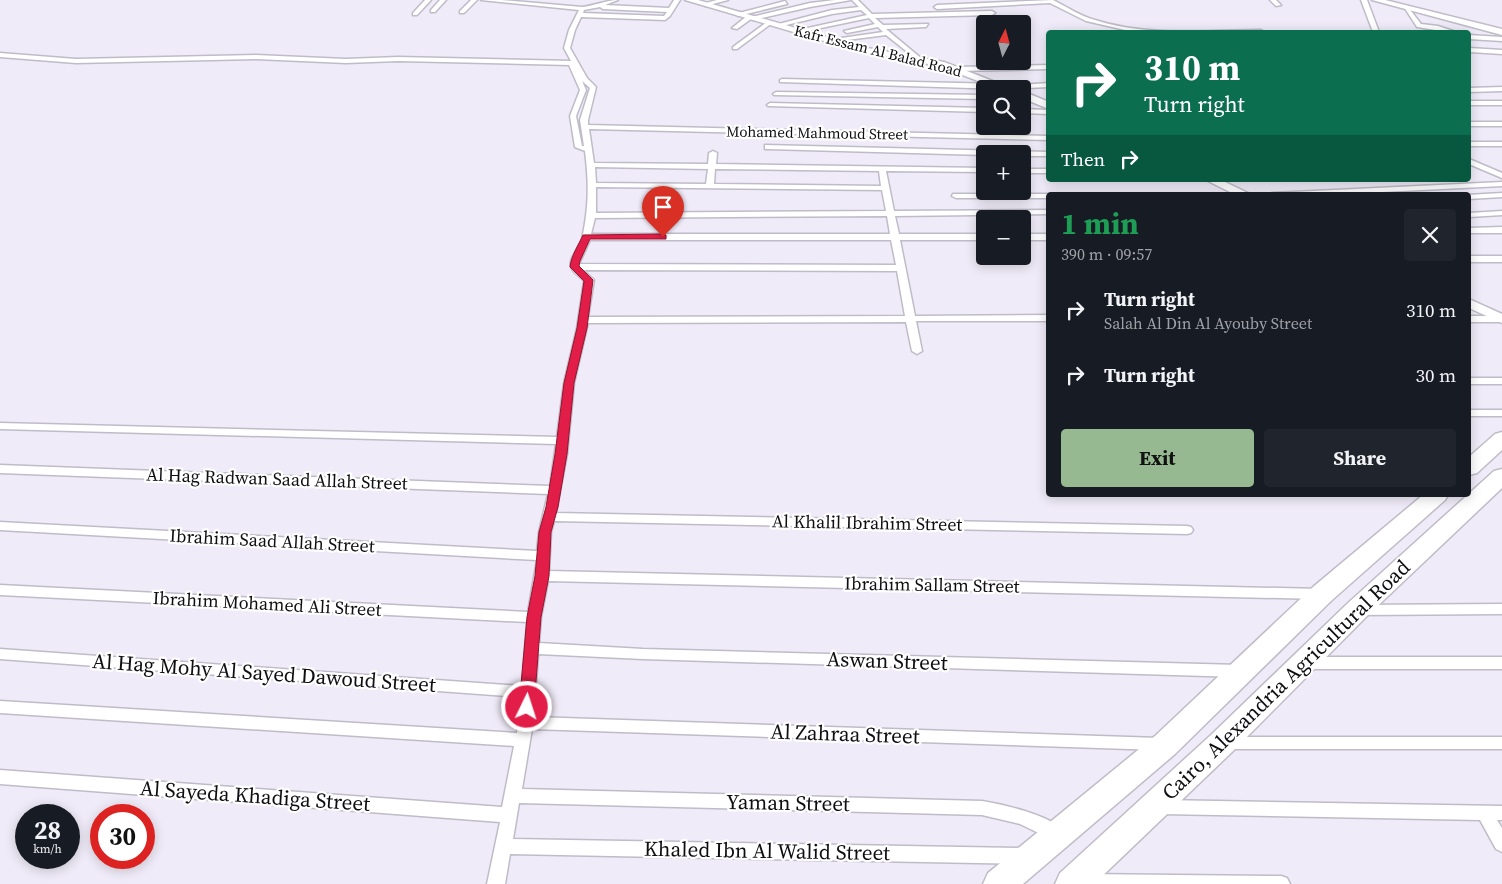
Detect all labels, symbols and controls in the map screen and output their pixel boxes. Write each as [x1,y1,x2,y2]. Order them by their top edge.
north arrow [976,15,1031,70]
map controls [976,15,1031,265]
street label: Kafr Essam Al Balad Road [792,19,965,82]
text: 310 m [1144,44,1240,92]
icon: right [1061,50,1126,115]
button: search [976,80,1031,135]
text: Turn right [1144,89,1245,119]
street label: Mohamed Mahmoud Street [726,120,908,145]
button: + [976,145,1031,200]
icon: right [1115,145,1143,173]
text: Then [1061,146,1105,172]
pin [642,186,684,237]
icon: arrive [649,193,677,221]
text: 1 min [1061,203,1139,244]
button: close [1404,209,1456,261]
button: − [976,210,1031,265]
text: 390 m · 09:57 [1061,243,1152,265]
text: Turn right [1104,286,1195,312]
icon: right [1061,296,1089,324]
text: 310 m [1406,297,1456,323]
text: Salah Al Din Al Ayouby Street [1104,312,1312,334]
icon: right [1061,361,1089,389]
text: Turn right [1104,362,1195,388]
text: 30 m [1415,362,1456,388]
button: Exit [1061,429,1254,487]
button: Share [1264,429,1456,487]
street label: Al Hag Radwan Saad Allah Street [146,461,408,496]
street label: Al Khalil Ibrahim Street [772,508,963,537]
street label: Ibrahim Saad Allah Street [169,523,375,558]
street label: Cairo, Alexandria Agricultural Road [1155,553,1416,806]
street label: Ibrahim Sallam Street [844,570,1020,599]
street label: Ibrahim Mohamed Ali Street [152,585,382,622]
street label: Aswan Street [826,644,948,677]
street label: Al Hag Mohy Al Sayed Dawoud Street [91,646,437,699]
position arrow [500,680,552,732]
street label: Al Zahraa Street [770,716,920,751]
street label: Al Sayeda Khadiga Street [139,773,371,818]
street label: Yaman Street [726,787,850,818]
speed limit sign: 30 [90,804,155,869]
text: 28 [34,813,61,847]
street label: Khaled Ibn Al Walid Street [644,834,890,867]
text: km/h [33,841,62,857]

